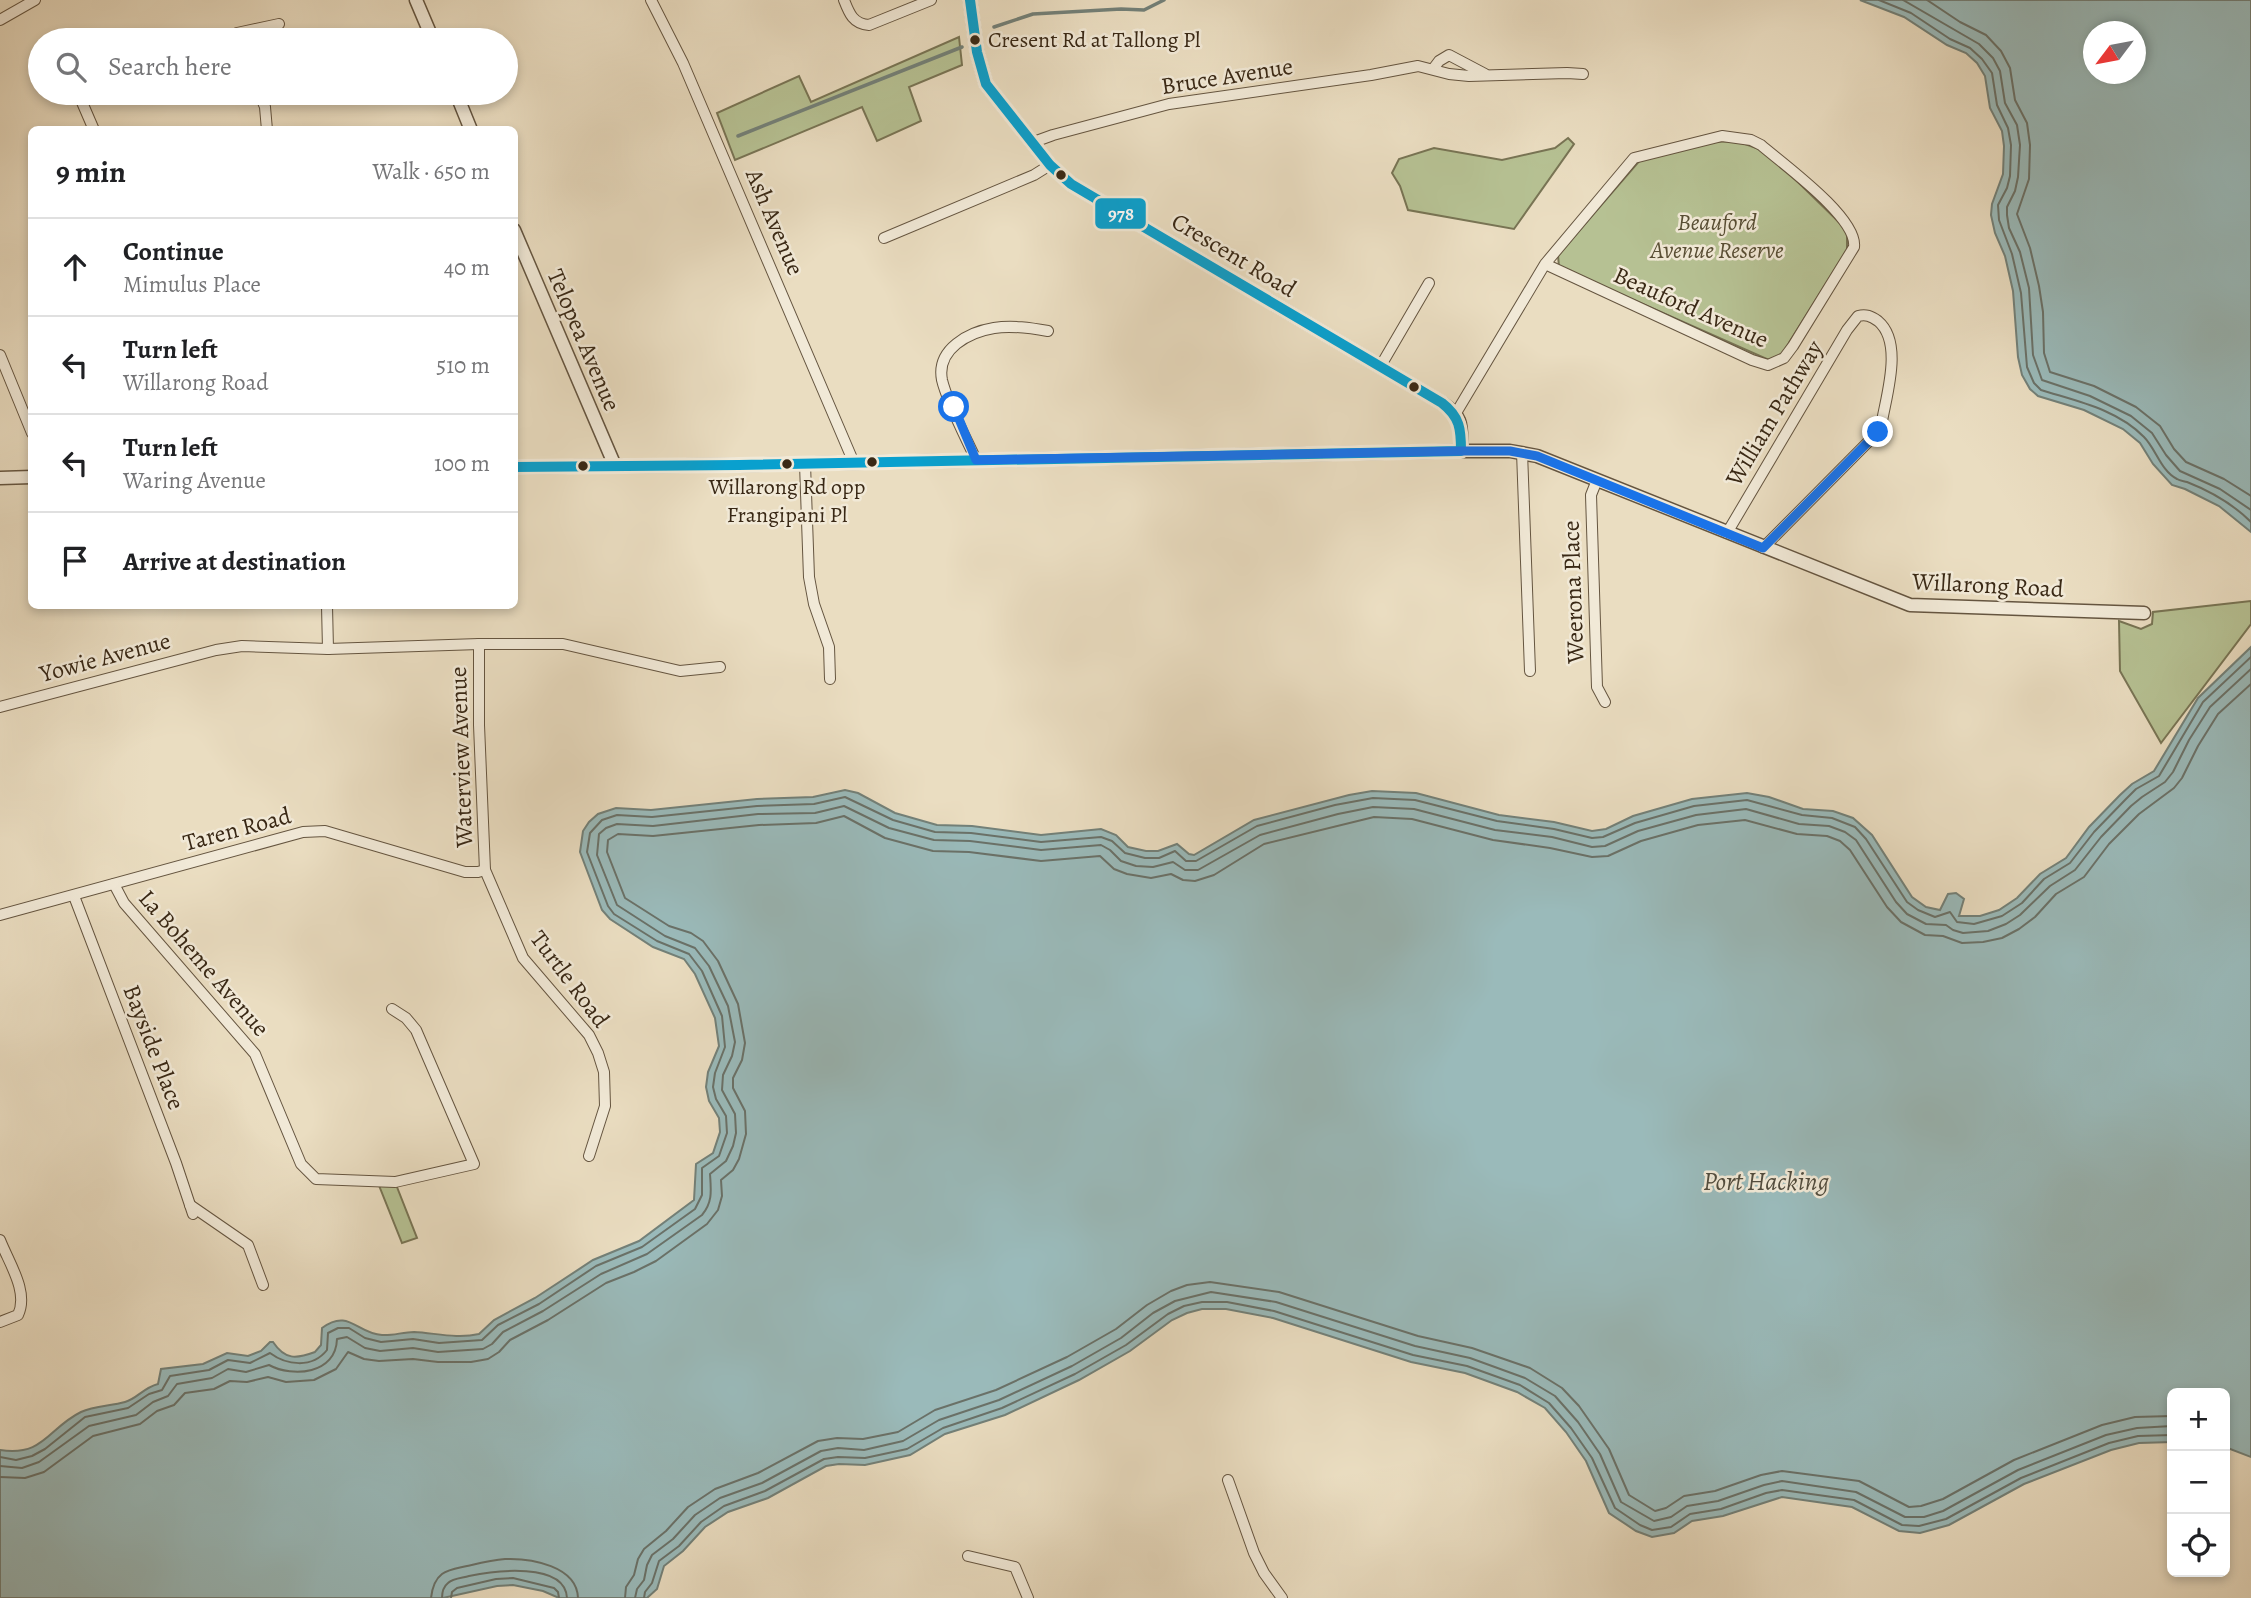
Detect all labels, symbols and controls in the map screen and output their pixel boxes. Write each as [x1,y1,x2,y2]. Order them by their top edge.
north arrow [2083,21,2146,84]
place label: Cresent Rd at Tallong Pl [988,25,1200,55]
search box [28,28,518,105]
marker: Cresent Rd at Tallong Pl [968,33,982,47]
icon: search [52,48,90,86]
text: Search here [108,49,232,84]
street label: Bruce Avenue [1159,50,1295,102]
text: 9 min [56,152,126,192]
text: Walk · 650 m [373,156,490,187]
street label: Ash Avenue [738,163,812,280]
unlabelled marker [1054,168,1068,182]
line badge: 978 [1094,197,1147,230]
text: 978 [1108,201,1134,227]
street label: Crescent Road [1166,205,1302,305]
park label: Beauford Avenue Reserve [1648,206,1784,266]
text: Continue [123,234,224,269]
icon: ahead [56,248,94,286]
text: 40 m [444,252,490,283]
street label: Beauford Avenue [1608,259,1774,355]
street label: Telopea Avenue [540,264,628,416]
text: Mimulus Place [123,269,261,300]
text: Turn left [123,332,218,367]
street label: William Pathway [1717,334,1830,493]
icon: left [56,346,94,384]
text: 510 m [436,350,490,381]
text: Willarong Road [123,367,269,398]
unlabelled marker [1407,380,1421,394]
route start [938,391,969,422]
route end [1862,416,1893,447]
text: Turn left [123,430,218,465]
icon: left [56,444,94,482]
text: 100 m [434,448,490,479]
unlabelled marker [865,455,879,469]
marker: Willarong Rd opp Frangipani Pl [780,457,794,471]
unlabelled marker [576,459,590,473]
text: Waring Avenue [123,465,266,496]
place label: Willarong Rd opp Frangipani Pl [708,472,865,530]
street label: Weerona Place [1555,520,1592,665]
icon: arrive [56,542,94,580]
text: Arrive at destination [123,544,346,579]
street label: Willarong Road [1910,565,2065,605]
street label: Yowie Avenue [35,624,174,690]
street label: Waterview Avenue [442,666,480,849]
street label: Taren Road [179,799,295,859]
street label: La Boheme Avenue [131,883,277,1043]
street label: Turtle Road [523,924,617,1034]
street label: Bayside Place [116,980,192,1114]
water label: Port Hacking [1703,1164,1829,1199]
map controls [2167,1388,2230,1577]
button: + [2167,1388,2230,1451]
button: − [2167,1451,2230,1514]
button: locate [2167,1514,2230,1577]

